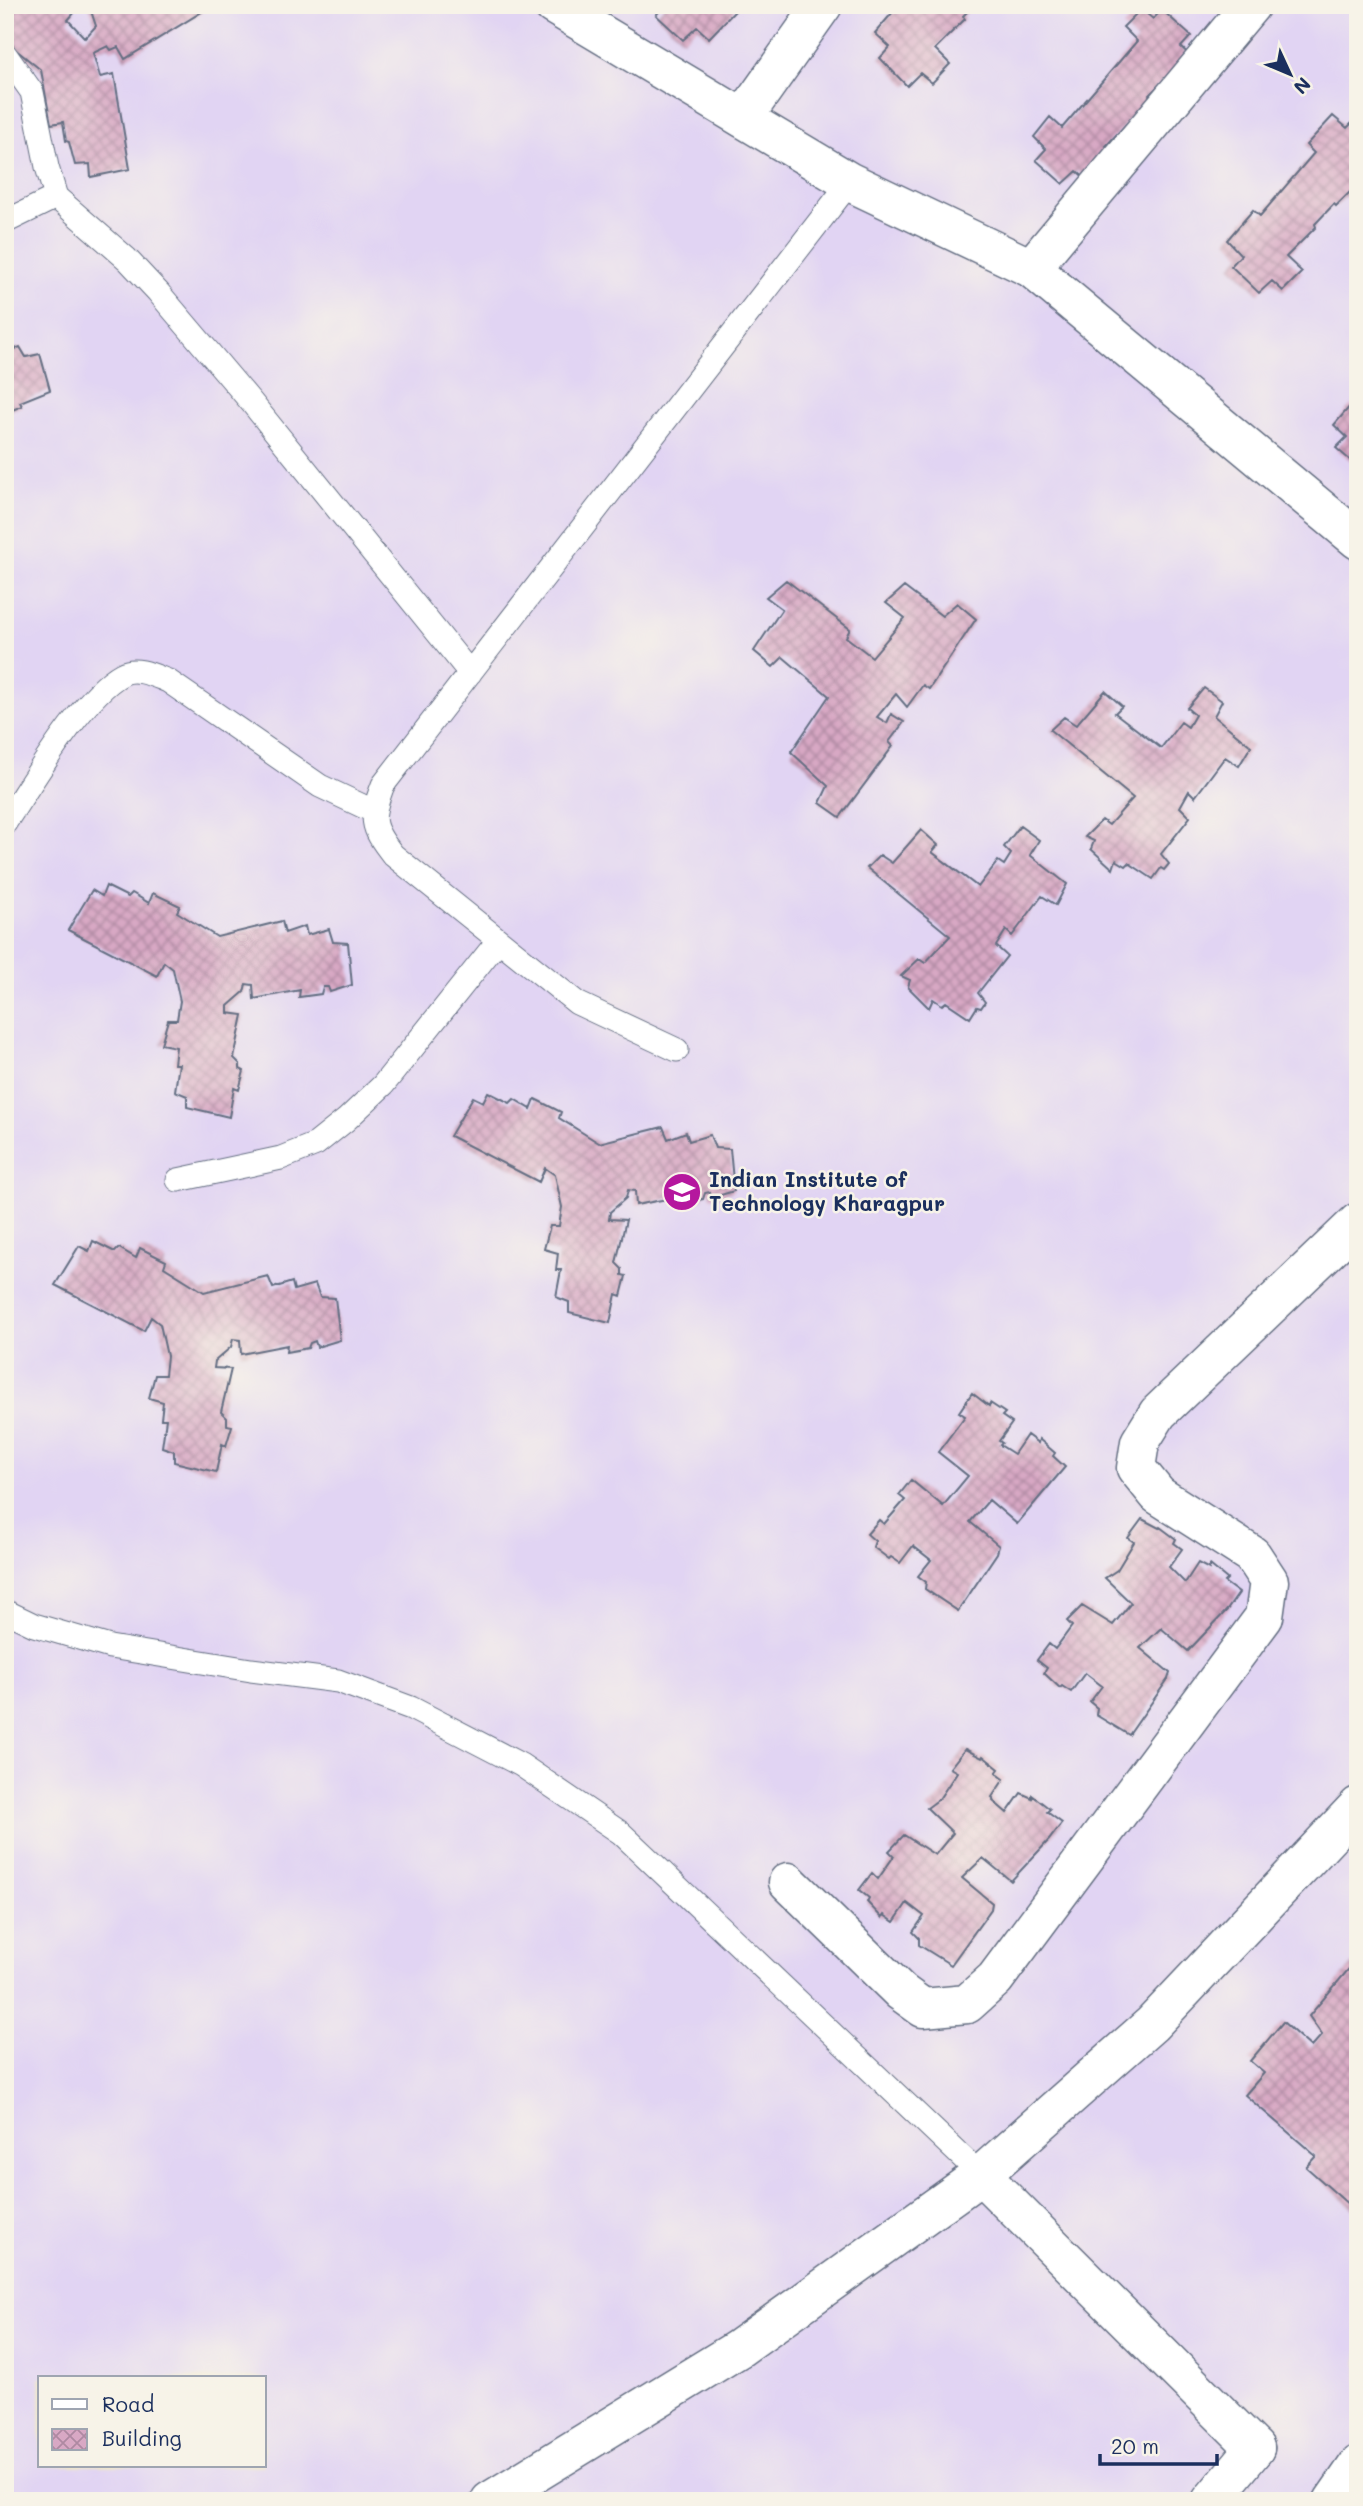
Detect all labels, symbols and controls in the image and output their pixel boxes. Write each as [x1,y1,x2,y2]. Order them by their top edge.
north arrow [1254,38,1324,108]
text: N [1289,72,1317,100]
place label: Indian Institute of Technology Kharagpur [709,1165,945,1217]
school or university icon: Indian Institute of Technology Kharagpur [661,1171,703,1213]
legend [38,2376,266,2468]
text: Road [102,2390,154,2417]
scale bar [1100,2422,1218,2466]
text: Building [102,2424,182,2451]
text: 20 m [1111,2432,1159,2459]

